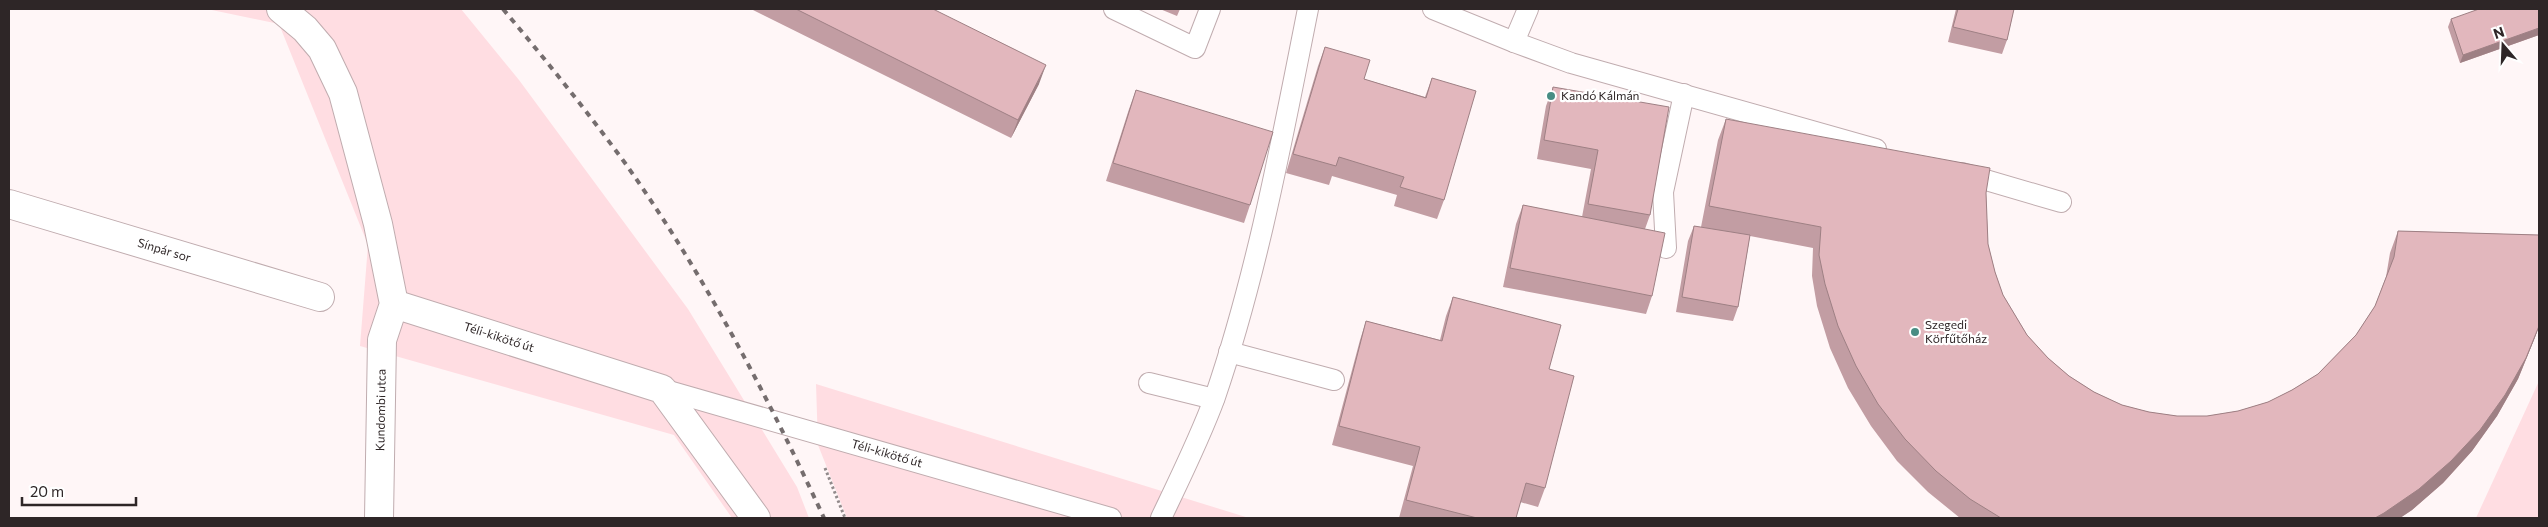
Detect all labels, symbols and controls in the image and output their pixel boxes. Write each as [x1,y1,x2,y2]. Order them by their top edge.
north arrow [2478,20,2528,70]
text: N [2491,22,2506,42]
place label: Kandó Kálmán [1561,88,1640,102]
marker: Kandó Kálmán [1545,90,1557,102]
street label: Sínpár sor [136,235,193,264]
place label: Szegedi Körfűtőház [1925,317,1987,345]
street label: Téli-kikötő út [462,319,536,354]
marker: Szegedi Körfűtőház [1909,326,1921,338]
street label: Kundombi utca [372,369,388,451]
street label: Téli-kikötő út [850,436,924,470]
scale bar [22,474,136,506]
text: 20 m [30,482,64,500]

